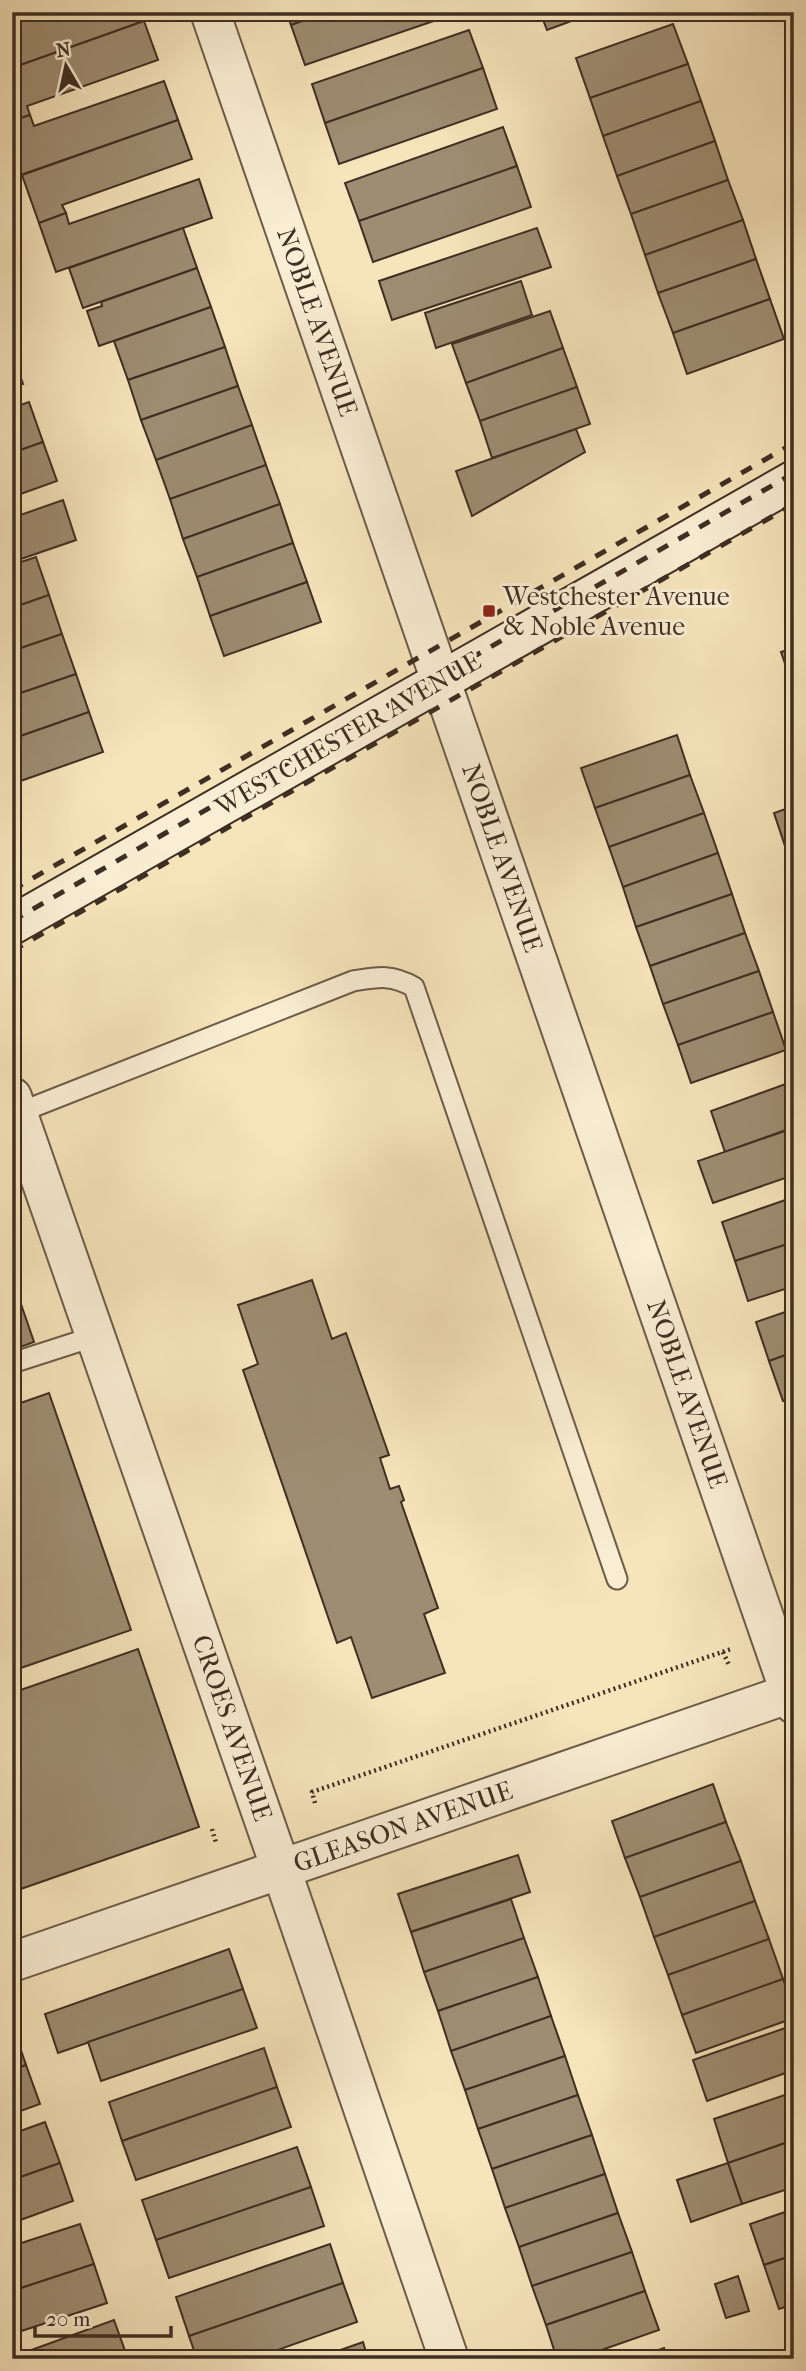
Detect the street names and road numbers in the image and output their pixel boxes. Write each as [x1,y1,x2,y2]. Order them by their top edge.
street label: NOBLE AVENUE [270,224,364,420]
street label: WESTCHESTER AVENUE [209,645,486,823]
street label: NOBLE AVENUE [455,760,549,956]
street label: NOBLE AVENUE [640,1296,734,1492]
street label: CROES AVENUE [186,1631,278,1825]
street label: GLEASON AVENUE [289,1775,517,1879]

